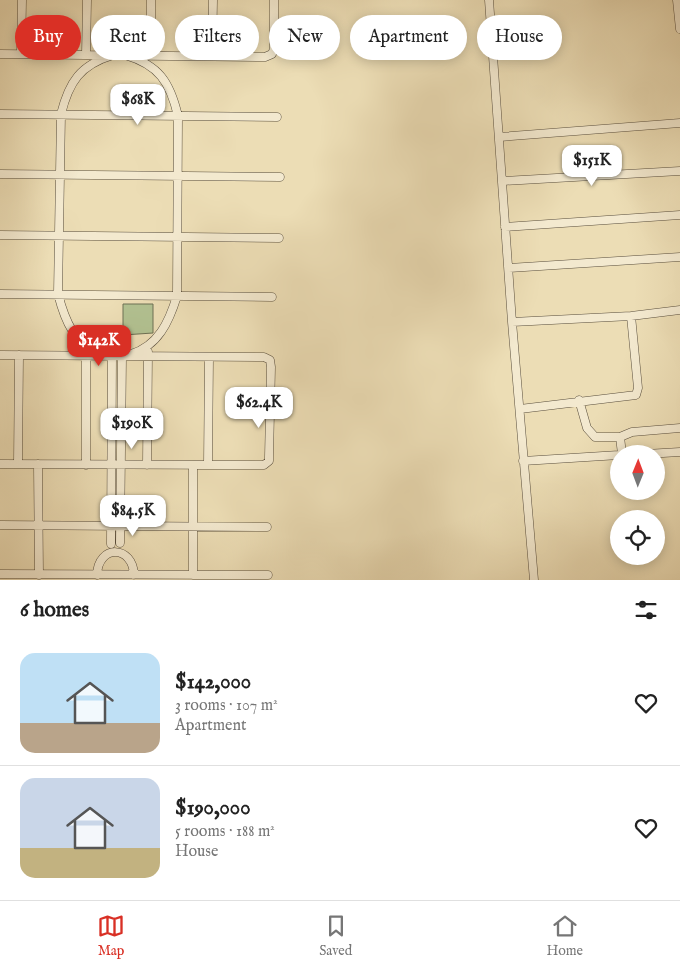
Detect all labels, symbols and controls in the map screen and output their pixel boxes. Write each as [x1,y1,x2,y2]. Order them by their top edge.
chip: Buy [15,15,81,60]
chip: Rent [91,15,165,60]
chip: Filters [175,15,259,60]
chip: New [269,15,340,60]
chip: Apartment [350,15,467,60]
chip: House [477,15,562,60]
pin: $68K [108,84,168,126]
text: $68K [121,90,155,110]
pin: $151K [557,144,627,187]
text: $151K [573,151,611,171]
pin: $142K [64,324,134,367]
text: $142K [78,331,120,351]
pin: $62.4K [218,386,300,429]
text: $62.4K [236,393,282,413]
pin: $190K [97,408,167,450]
text: $190K [111,414,153,434]
north arrow [610,445,665,500]
map controls [610,445,665,565]
pin: $84.5K [92,494,174,537]
text: $84.5K [111,501,155,521]
button: locate [610,510,665,565]
icon: filters [632,596,660,624]
text: 6 homes [20,597,89,624]
text: $142,000 [175,669,251,696]
icon: home [60,673,120,733]
icon: heart [632,689,660,717]
text: 3 rooms · 107 m² [175,696,278,716]
text: Apartment [175,716,246,736]
text: $190,000 [175,795,250,822]
icon: home [60,798,120,858]
icon: heart [632,814,660,842]
text: 5 rooms · 188 m² [175,822,275,842]
text: House [175,842,218,862]
tab: Map [97,912,125,960]
tab: Saved [319,912,352,960]
tab: Home [546,912,583,960]

